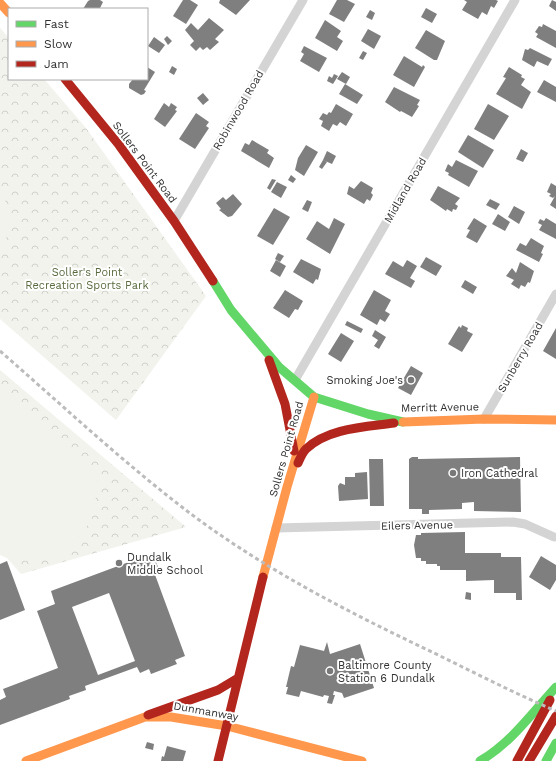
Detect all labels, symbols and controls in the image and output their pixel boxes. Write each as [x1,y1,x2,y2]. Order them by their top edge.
legend [8,8,148,80]
text: Fast [44,17,69,31]
text: Slow [44,37,72,51]
text: Jam [44,57,69,71]
street label: Robinwood Road [210,68,267,152]
street label: Sollers Point Road [110,119,179,206]
street label: Midland Road [382,155,429,225]
park label: Soller's Point Recreation Sports Park [25,266,149,292]
street label: Sunberry Road [495,320,546,395]
place label: Smoking Joe's [326,374,403,387]
marker: Smoking Joe's [406,375,416,385]
street label: Sollers Point Road [267,400,306,498]
street label: Merritt Avenue [401,400,479,415]
place label: Iron Cathedral [461,467,538,480]
marker: Iron Cathedral [448,468,458,478]
street label: Eilers Avenue [381,518,453,533]
place label: Dundalk Middle School [127,551,204,577]
marker: Dundalk Middle School [114,558,124,568]
place label: Baltimore County Station 6 Dundalk [338,659,435,685]
marker: Baltimore County Station 6 Dundalk [325,666,335,676]
street label: Dunmanway [172,699,240,724]

